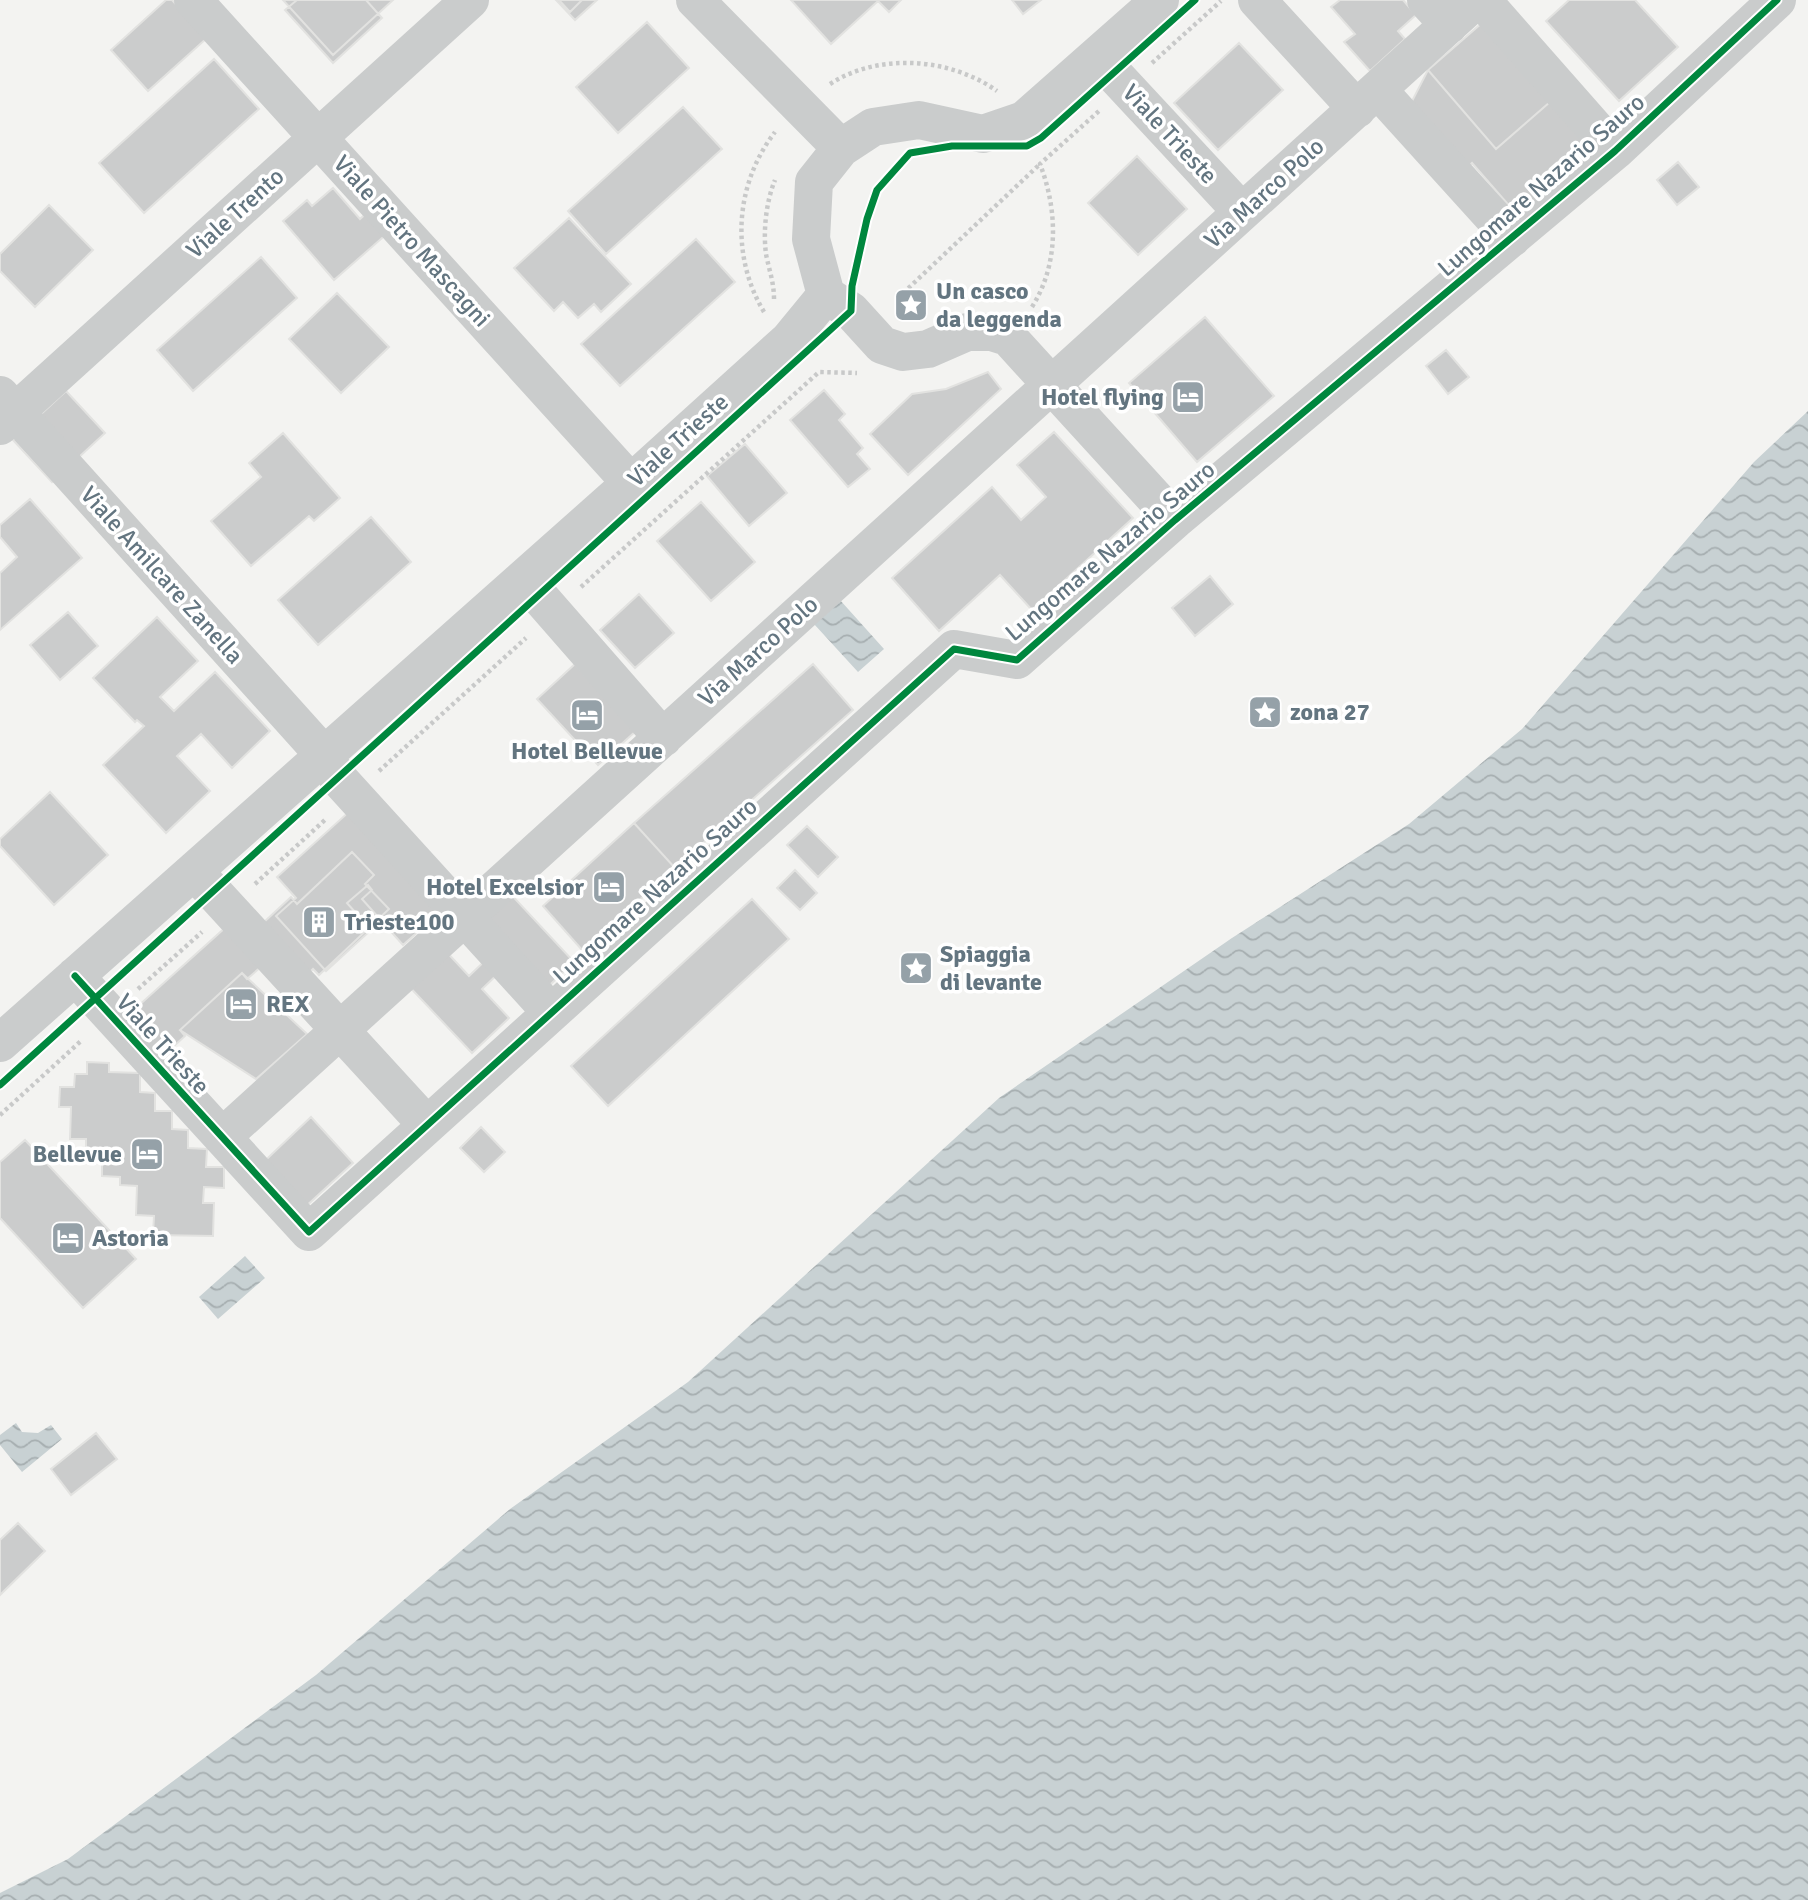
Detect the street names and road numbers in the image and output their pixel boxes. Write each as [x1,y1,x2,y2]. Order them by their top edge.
street label: Viale Trieste [1116,78,1224,190]
street label: Lungomare Nazario Sauro [1431,87,1651,283]
street label: Via Marco Polo [1198,131,1330,255]
street label: Viale Pietro Mascagni [327,149,497,333]
street label: Viale Trento [180,161,290,265]
street label: Viale Trieste [621,387,735,493]
street label: Lungomare Nazario Sauro [999,454,1221,648]
street label: Viale Amilcare Zanella [74,480,250,670]
street label: Via Marco Polo [692,589,824,713]
street label: Lungomare Nazario Sauro [547,791,763,991]
street label: Viale Trieste [110,987,216,1101]

